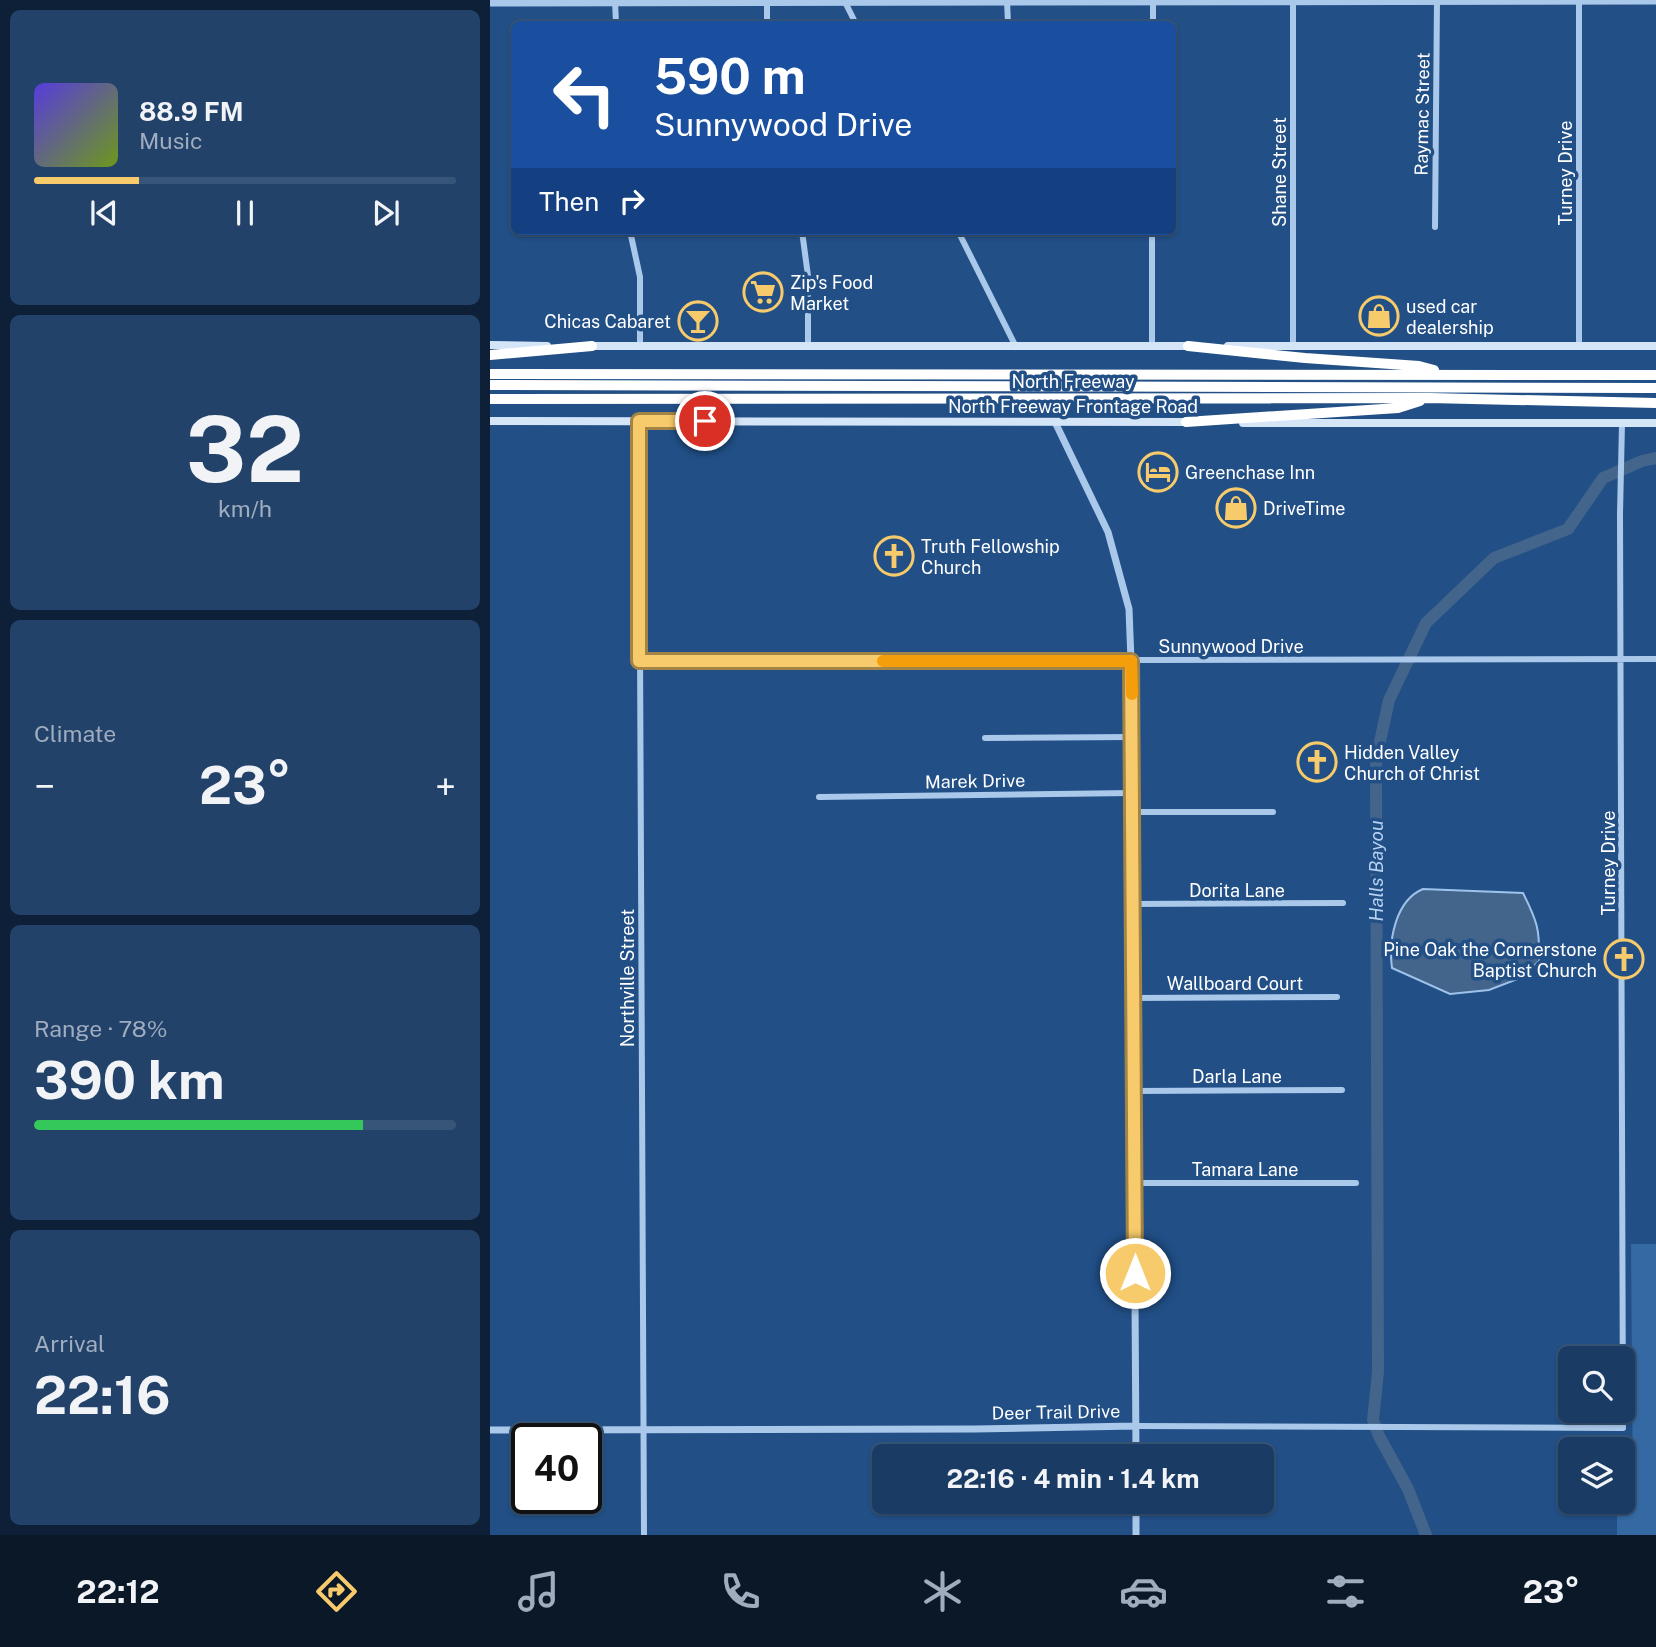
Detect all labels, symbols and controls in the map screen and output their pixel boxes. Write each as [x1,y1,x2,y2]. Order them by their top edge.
text: 590 m [654,47,806,105]
icon: left [539,49,630,140]
street label: Raymac Street [1410,52,1434,176]
text: 88.9 FM [139,96,244,127]
text: Sunnywood Drive [654,106,912,143]
street label: Shane Street [1269,117,1290,227]
street label: Turney Drive [1555,121,1576,225]
text: Music [139,127,203,154]
icon: right [613,182,651,220]
text: Then [539,186,599,217]
icon: previous [85,194,123,232]
icon: pause [226,194,264,232]
icon: next [367,194,405,232]
supermarket icon: Zip's Food Market [742,271,784,313]
place label: Zip's Food Market [790,272,873,314]
shop icon: used car dealership [1358,295,1400,337]
place label: used car dealership [1406,296,1494,338]
bar icon: Chicas Cabaret [677,300,719,342]
place label: Chicas Cabaret [544,311,671,332]
street label: North Freeway [1011,371,1135,392]
pin [675,391,735,451]
text: 32 [186,396,304,502]
street label: North Freeway Frontage Road [948,396,1198,417]
icon: arrive [686,402,724,440]
hotel icon: Greenchase Inn [1137,451,1179,493]
place label: Greenchase Inn [1185,462,1315,483]
shop icon: DriveTime [1215,487,1257,529]
text: km/h [218,495,272,522]
place label: DriveTime [1263,498,1345,519]
church icon: Truth Fellowship Church [873,535,915,577]
place label: Truth Fellowship Church [921,536,1060,578]
street label: Sunnywood Drive [1158,636,1304,657]
text: Climate [34,720,116,747]
church icon: Hidden Valley Church of Christ [1296,741,1338,783]
place label: Hidden Valley Church of Christ [1344,742,1480,784]
text: 23° [199,755,291,816]
text: − [34,764,55,809]
text: + [435,764,456,809]
street label: Marek Drive [925,770,1025,792]
street label: Turney Drive [1598,811,1619,915]
water label: Halls Bayou [1365,820,1387,922]
street label: Dorita Lane [1189,880,1285,901]
street label: Northville Street [617,909,638,1047]
church icon: Pine Oak the Cornerstone Baptist Church [1603,938,1645,980]
place label: Pine Oak the Cornerstone Baptist Church [1383,939,1597,981]
street label: Wallboard Court [1167,973,1303,994]
text: Range · 78% [34,1015,167,1042]
text: 390 km [34,1050,224,1111]
street label: Darla Lane [1192,1066,1282,1087]
street label: Tamara Lane [1192,1159,1298,1180]
position arrow [1098,1236,1172,1310]
text: Arrival [34,1330,105,1357]
map controls [1558,1346,1635,1514]
button: search [1558,1346,1635,1423]
text: 22:16 [34,1365,171,1426]
street label: Deer Trail Drive [992,1400,1120,1424]
speed limit sign: 40 [511,1423,602,1514]
button: layers [1558,1437,1635,1514]
text: 22:16 · 4 min · 1.4 km [946,1463,1200,1494]
icon: directions [312,1567,361,1616]
icon: music [514,1567,563,1616]
icon: phone [716,1567,765,1616]
icon: climate [918,1567,967,1616]
icon: car [1119,1567,1168,1616]
icon: filters [1321,1567,1370,1616]
text: 22:12 [76,1573,160,1610]
text: 23° [1523,1573,1580,1610]

